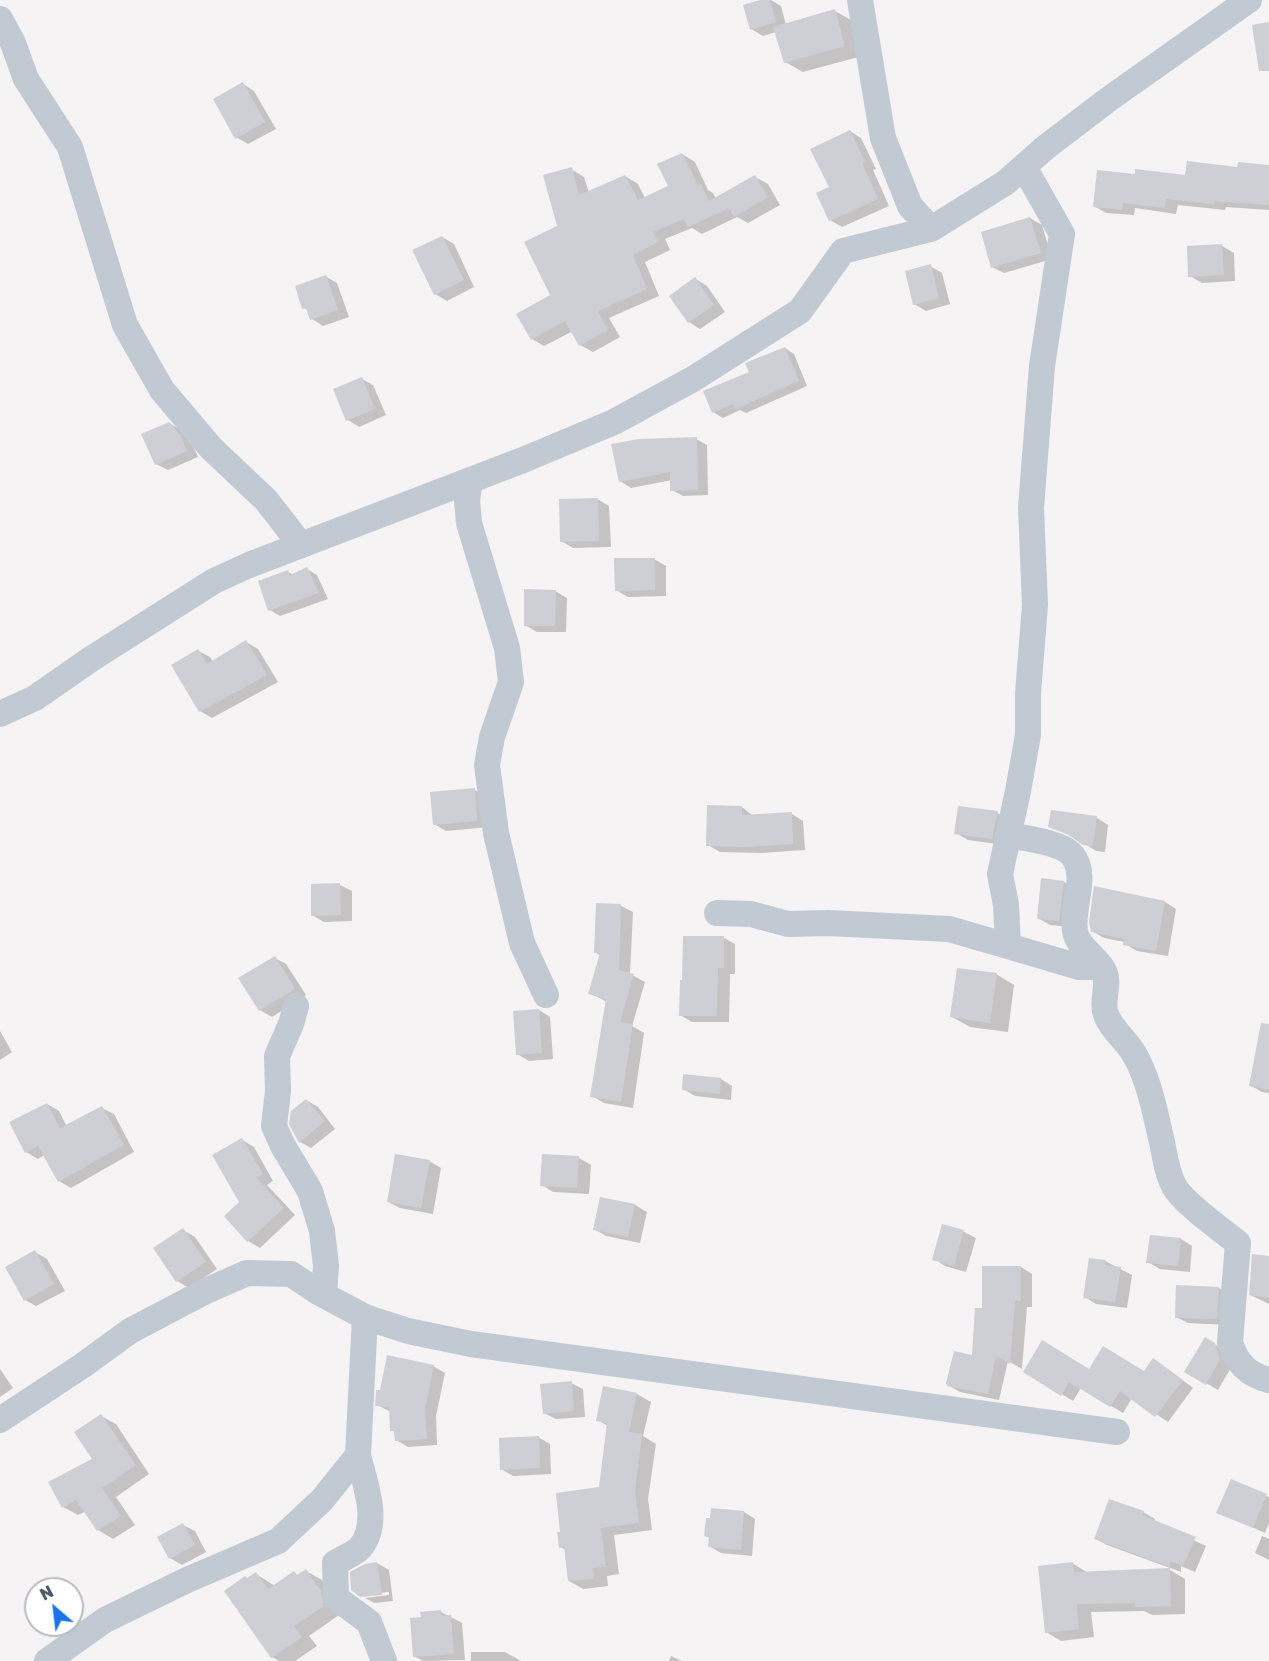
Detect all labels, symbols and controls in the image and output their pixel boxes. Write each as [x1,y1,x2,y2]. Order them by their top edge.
north arrow [24,1577,84,1637]
text: N [36,1581,57,1605]

